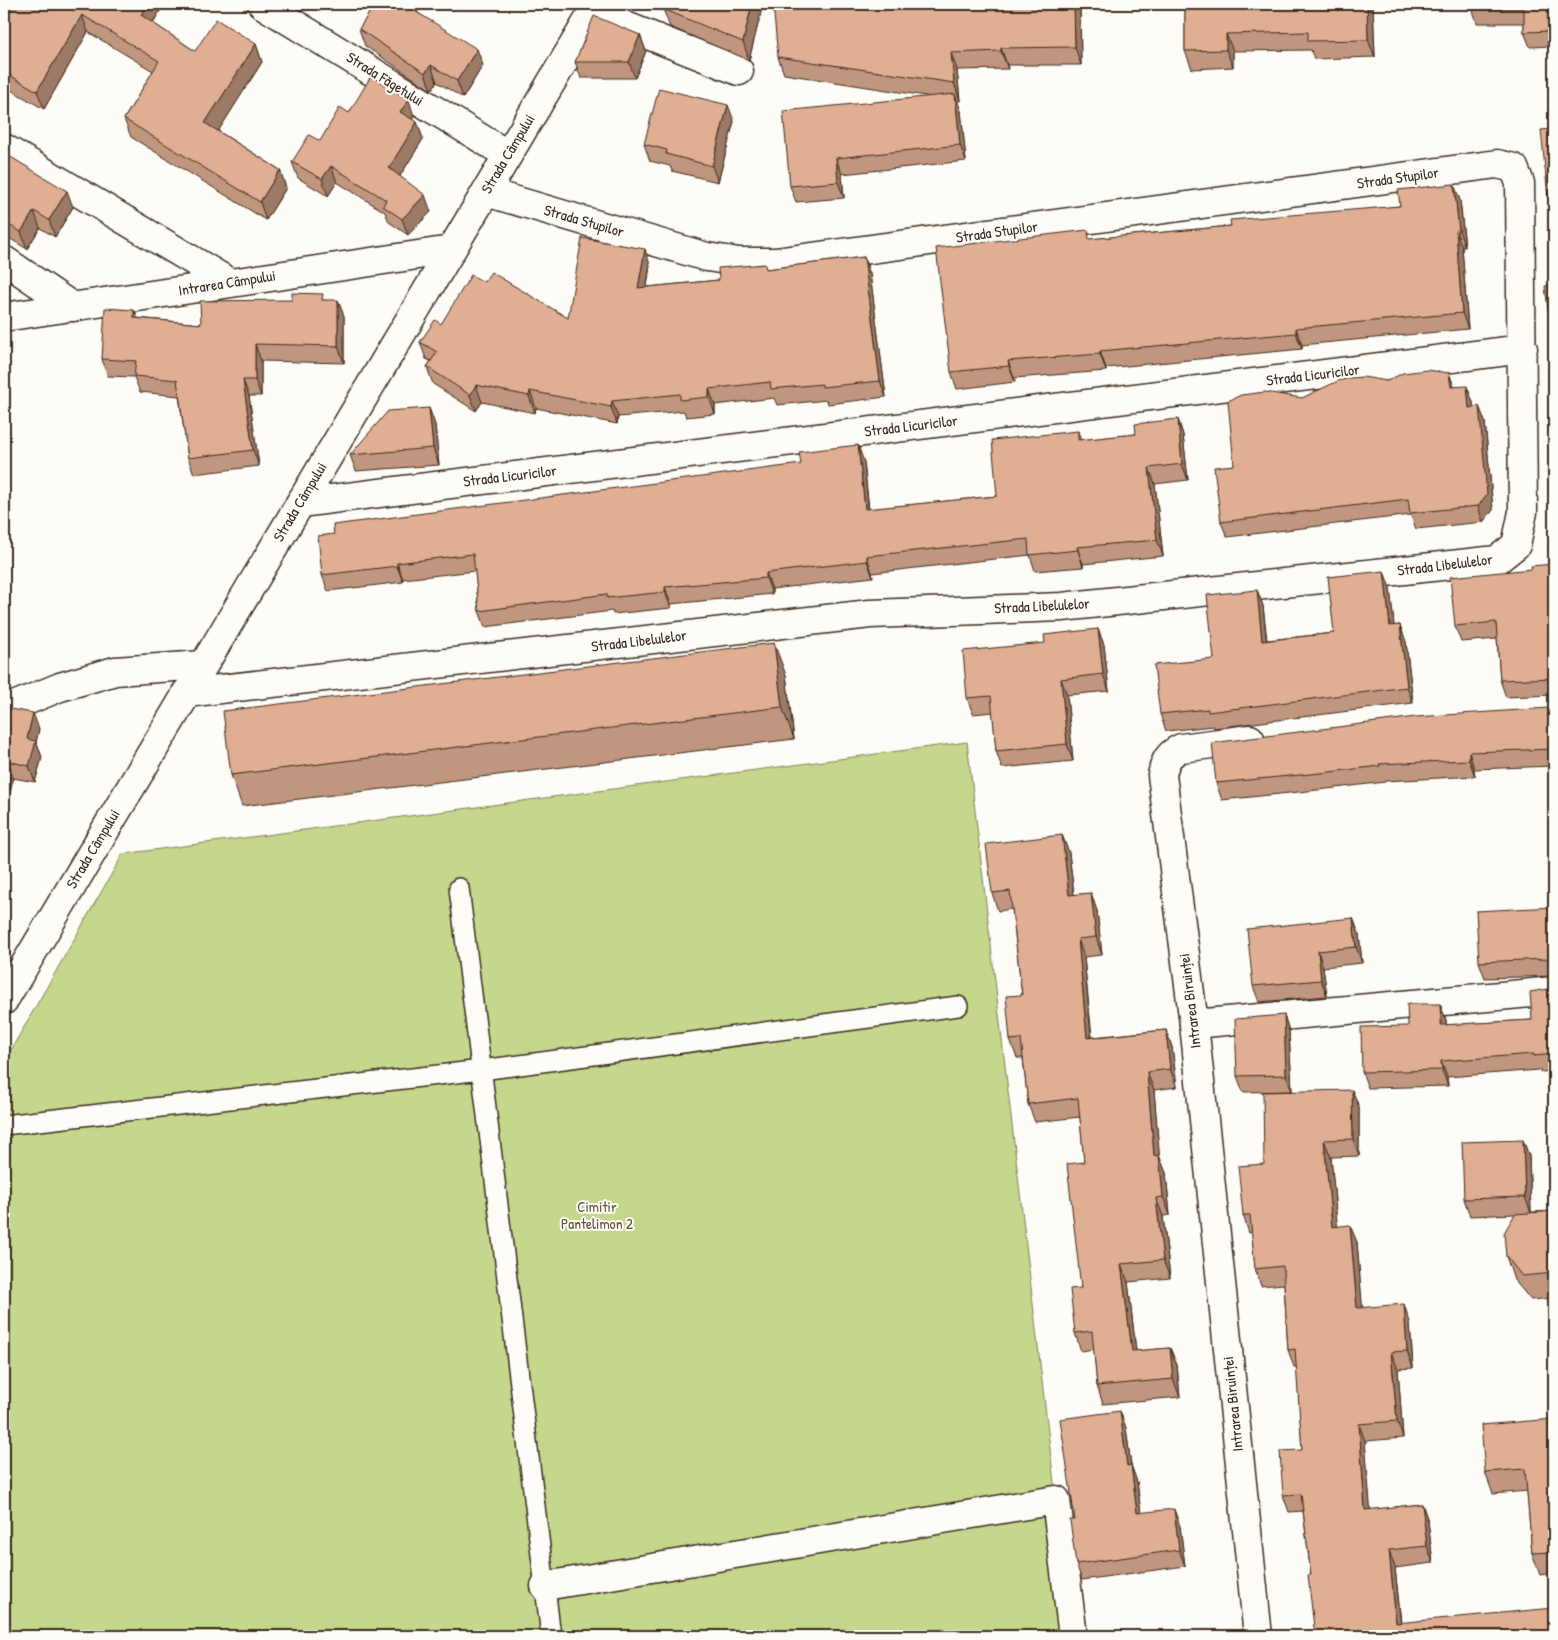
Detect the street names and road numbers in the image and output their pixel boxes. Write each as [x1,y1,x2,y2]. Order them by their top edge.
street label: Strada Făgetului [343,46,428,111]
street label: Strada Câmpului [476,110,539,197]
street label: Strada Stupilor [1356,161,1440,194]
street label: Strada Stupilor [542,199,627,242]
street label: Strada Stupilor [955,215,1039,248]
street label: Intrarea Câmpului [177,264,277,301]
street label: Strada Licuricilor [1265,358,1361,391]
street label: Strada Licuricilor [863,409,959,442]
street label: Strada Câmpului [268,458,331,545]
street label: Strada Licuricilor [462,459,558,492]
street label: Strada Libelulelor [1396,548,1494,581]
street label: Strada Libelulelor [994,592,1091,618]
street label: Strada Libelulelor [590,624,688,657]
street label: Strada Câmpului [61,805,124,892]
street label: Intrarea Biruinței [1173,952,1206,1050]
street label: Intrarea Biruinței [1217,1355,1248,1453]

